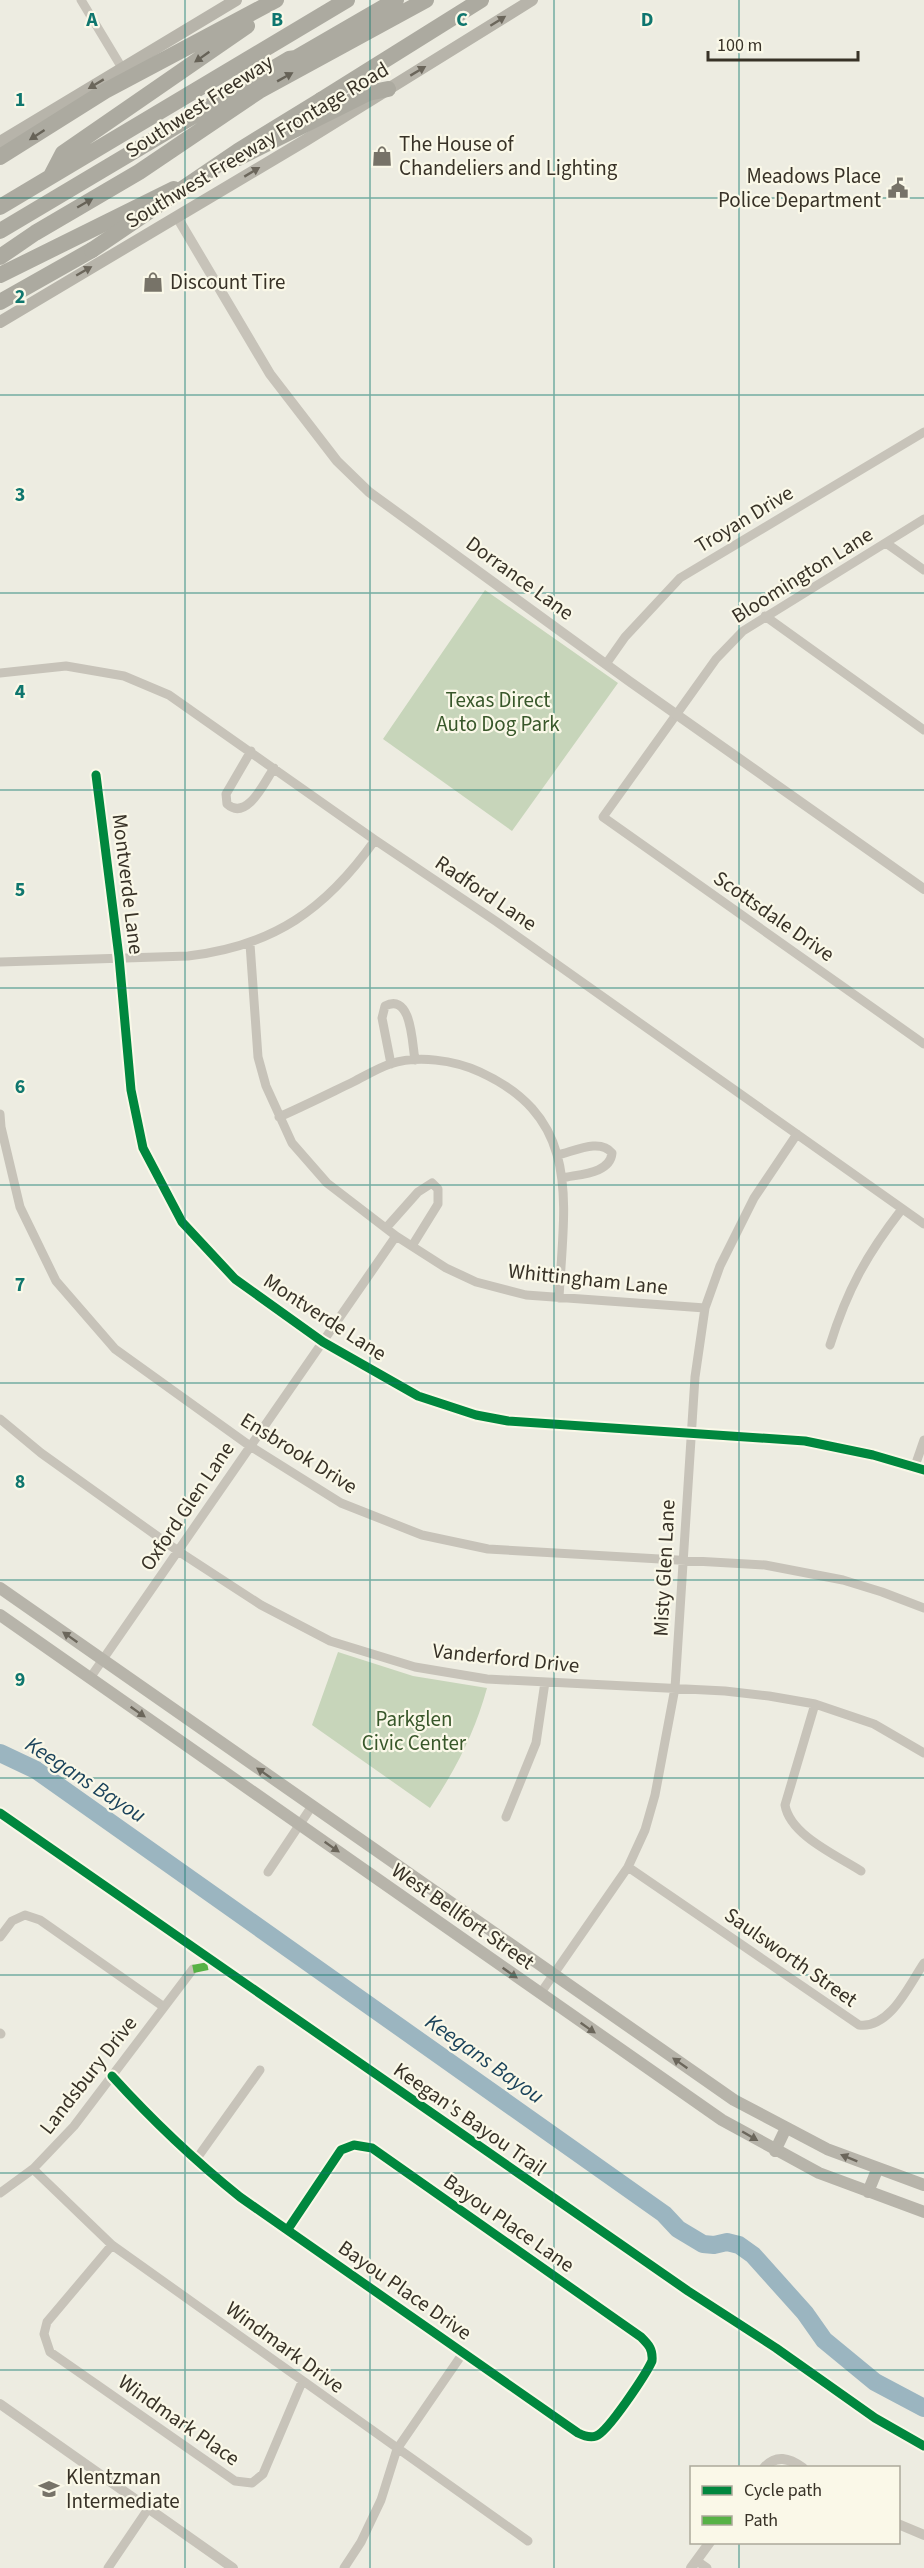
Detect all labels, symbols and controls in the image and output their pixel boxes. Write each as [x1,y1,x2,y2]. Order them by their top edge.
text: A [85,6,98,34]
text: B [271,6,283,34]
text: C [456,6,468,34]
text: D [641,6,653,34]
one-way arrow [490,16,506,27]
scale bar [708,24,858,62]
text: 100 m [717,33,762,58]
street label: Southwest Freeway [119,47,279,165]
one-way arrow [195,51,211,63]
street label: Southwest Freeway Frontage Road [120,54,394,236]
one-way arrow [410,66,427,76]
one-way arrow [277,72,294,82]
one-way arrow [87,78,104,89]
text: 1 [15,86,25,114]
one-way arrow [29,129,45,140]
place label: The House of Chandeliers and Lighting [399,129,618,183]
shop icon: The House of Chandeliers and Lighting [370,144,394,168]
place label: Meadows Place Police Department [718,161,881,215]
one-way arrow [244,167,260,178]
public building icon: Meadows Place Police Department [886,176,910,200]
one-way arrow [77,198,93,209]
one-way arrow [76,266,92,277]
place label: Discount Tire [170,267,286,297]
shop icon: Discount Tire [141,270,165,294]
text: 2 [15,283,25,311]
street label: Troyan Drive [689,478,799,560]
text: 3 [15,481,25,509]
street label: Bloomington Lane [725,519,879,631]
street label: Dorrance Lane [460,529,580,627]
text: 4 [15,678,26,706]
park label: Texas Direct Auto Dog Park [436,685,560,739]
street label: Montverde Lane [104,812,152,956]
street label: Radford Lane [429,848,543,938]
street label: Scottsdale Drive [707,863,841,969]
text: 5 [15,876,25,904]
text: 6 [15,1073,25,1101]
street label: Whittingham Lane [507,1256,669,1302]
street label: Montverde Lane [258,1266,392,1368]
text: 7 [15,1271,25,1299]
street label: Ensbrook Drive [235,1405,363,1501]
street label: Oxford Glen Lane [133,1435,241,1577]
text: 8 [15,1468,25,1496]
street label: Misty Glen Lane [645,1499,683,1637]
one-way arrow [62,1631,78,1643]
street label: Vanderford Drive [431,1635,581,1681]
text: 9 [15,1666,25,1694]
park label: Parkglen Civic Center [362,1704,467,1758]
one-way arrow [129,1706,145,1718]
water label: Keegans Bayou [19,1729,152,1831]
one-way arrow [257,1767,273,1779]
one-way arrow [324,1841,340,1852]
street label: West Bellfort Street [385,1855,541,1977]
street label: Saulsworth Street [718,1900,864,2014]
one-way arrow [502,1967,518,1979]
water label: Keegans Bayou [419,2006,550,2112]
street label: Landsbury Drive [32,2009,144,2141]
one-way arrow [580,2022,596,2034]
street label: Keegan's Bayou Trail [387,2055,553,2183]
one-way arrow [672,2057,688,2069]
one-way arrow [742,2131,758,2142]
one-way arrow [840,2153,858,2162]
street label: Bayou Place Lane [437,2167,581,2279]
street label: Bayou Place Drive [332,2233,478,2347]
street label: Windmark Drive [219,2294,351,2400]
street label: Windmark Place [112,2367,246,2473]
place label: Klentzman Intermediate [66,2462,180,2516]
legend [690,2466,900,2544]
school or university icon: Klentzman Intermediate [37,2477,61,2501]
text: Cycle path [744,2478,822,2503]
text: Path [744,2508,778,2533]

